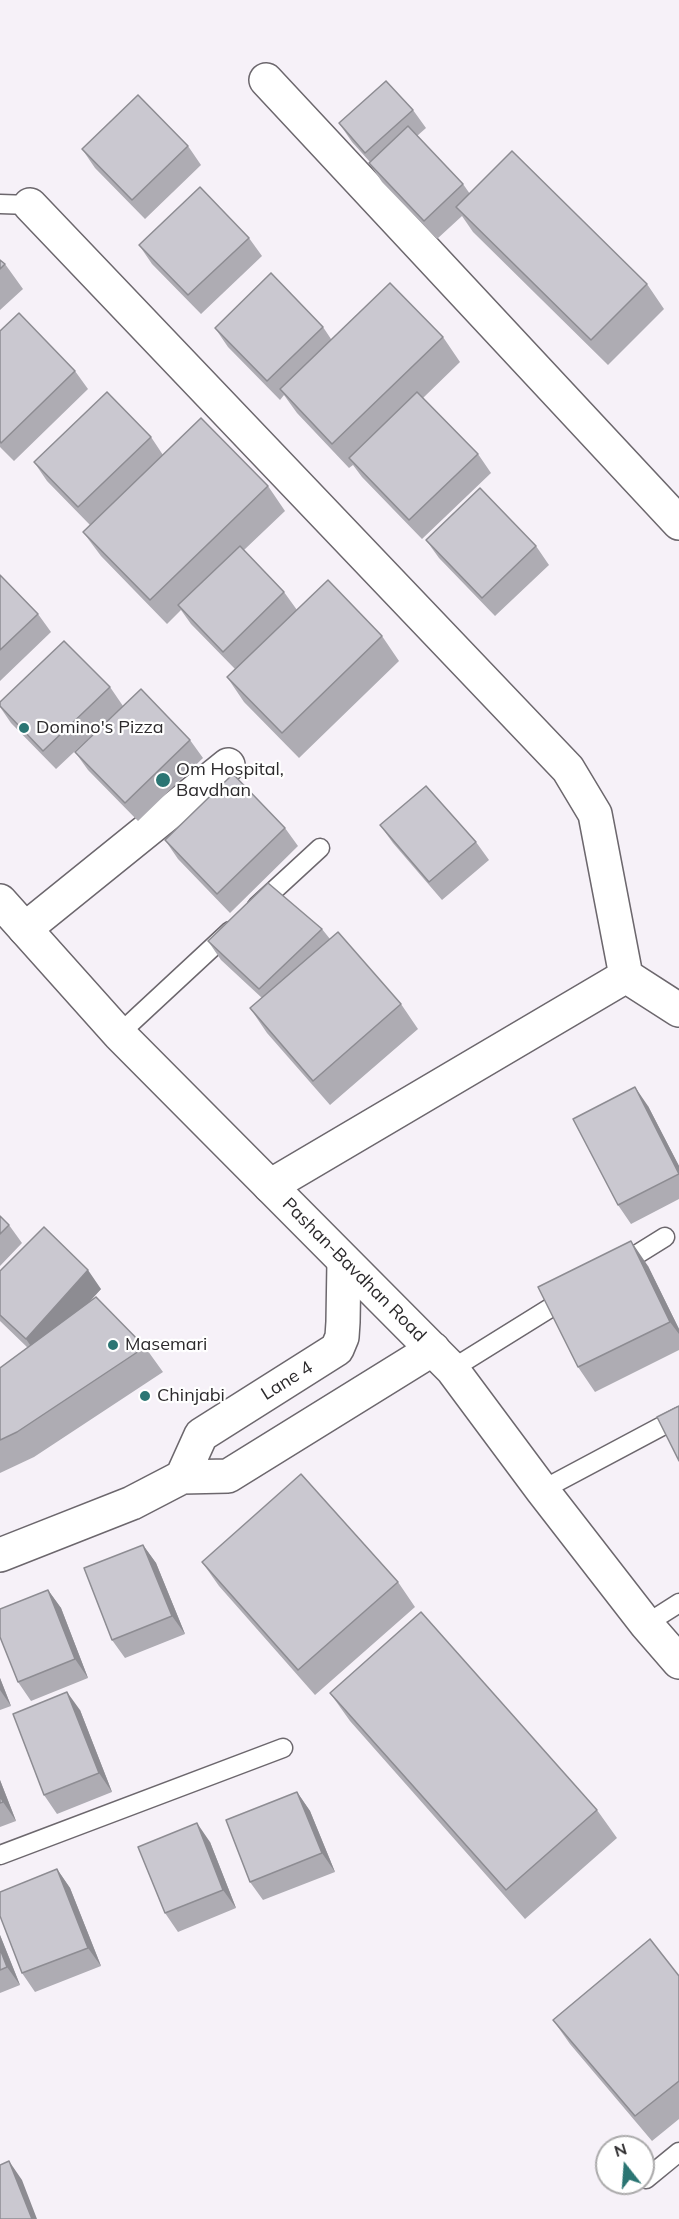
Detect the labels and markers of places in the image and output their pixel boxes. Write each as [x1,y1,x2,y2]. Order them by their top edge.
place label: Domino's Pizza [36,717,164,739]
marker: Domino's Pizza [17,721,31,735]
place label: Om Hospital, Bavdhan [176,759,284,802]
marker: Om Hospital, Bavdhan [154,771,172,789]
place label: Masemari [125,1334,207,1356]
marker: Masemari [106,1338,120,1352]
place label: Chinjabi [157,1385,225,1407]
marker: Chinjabi [138,1389,152,1403]

